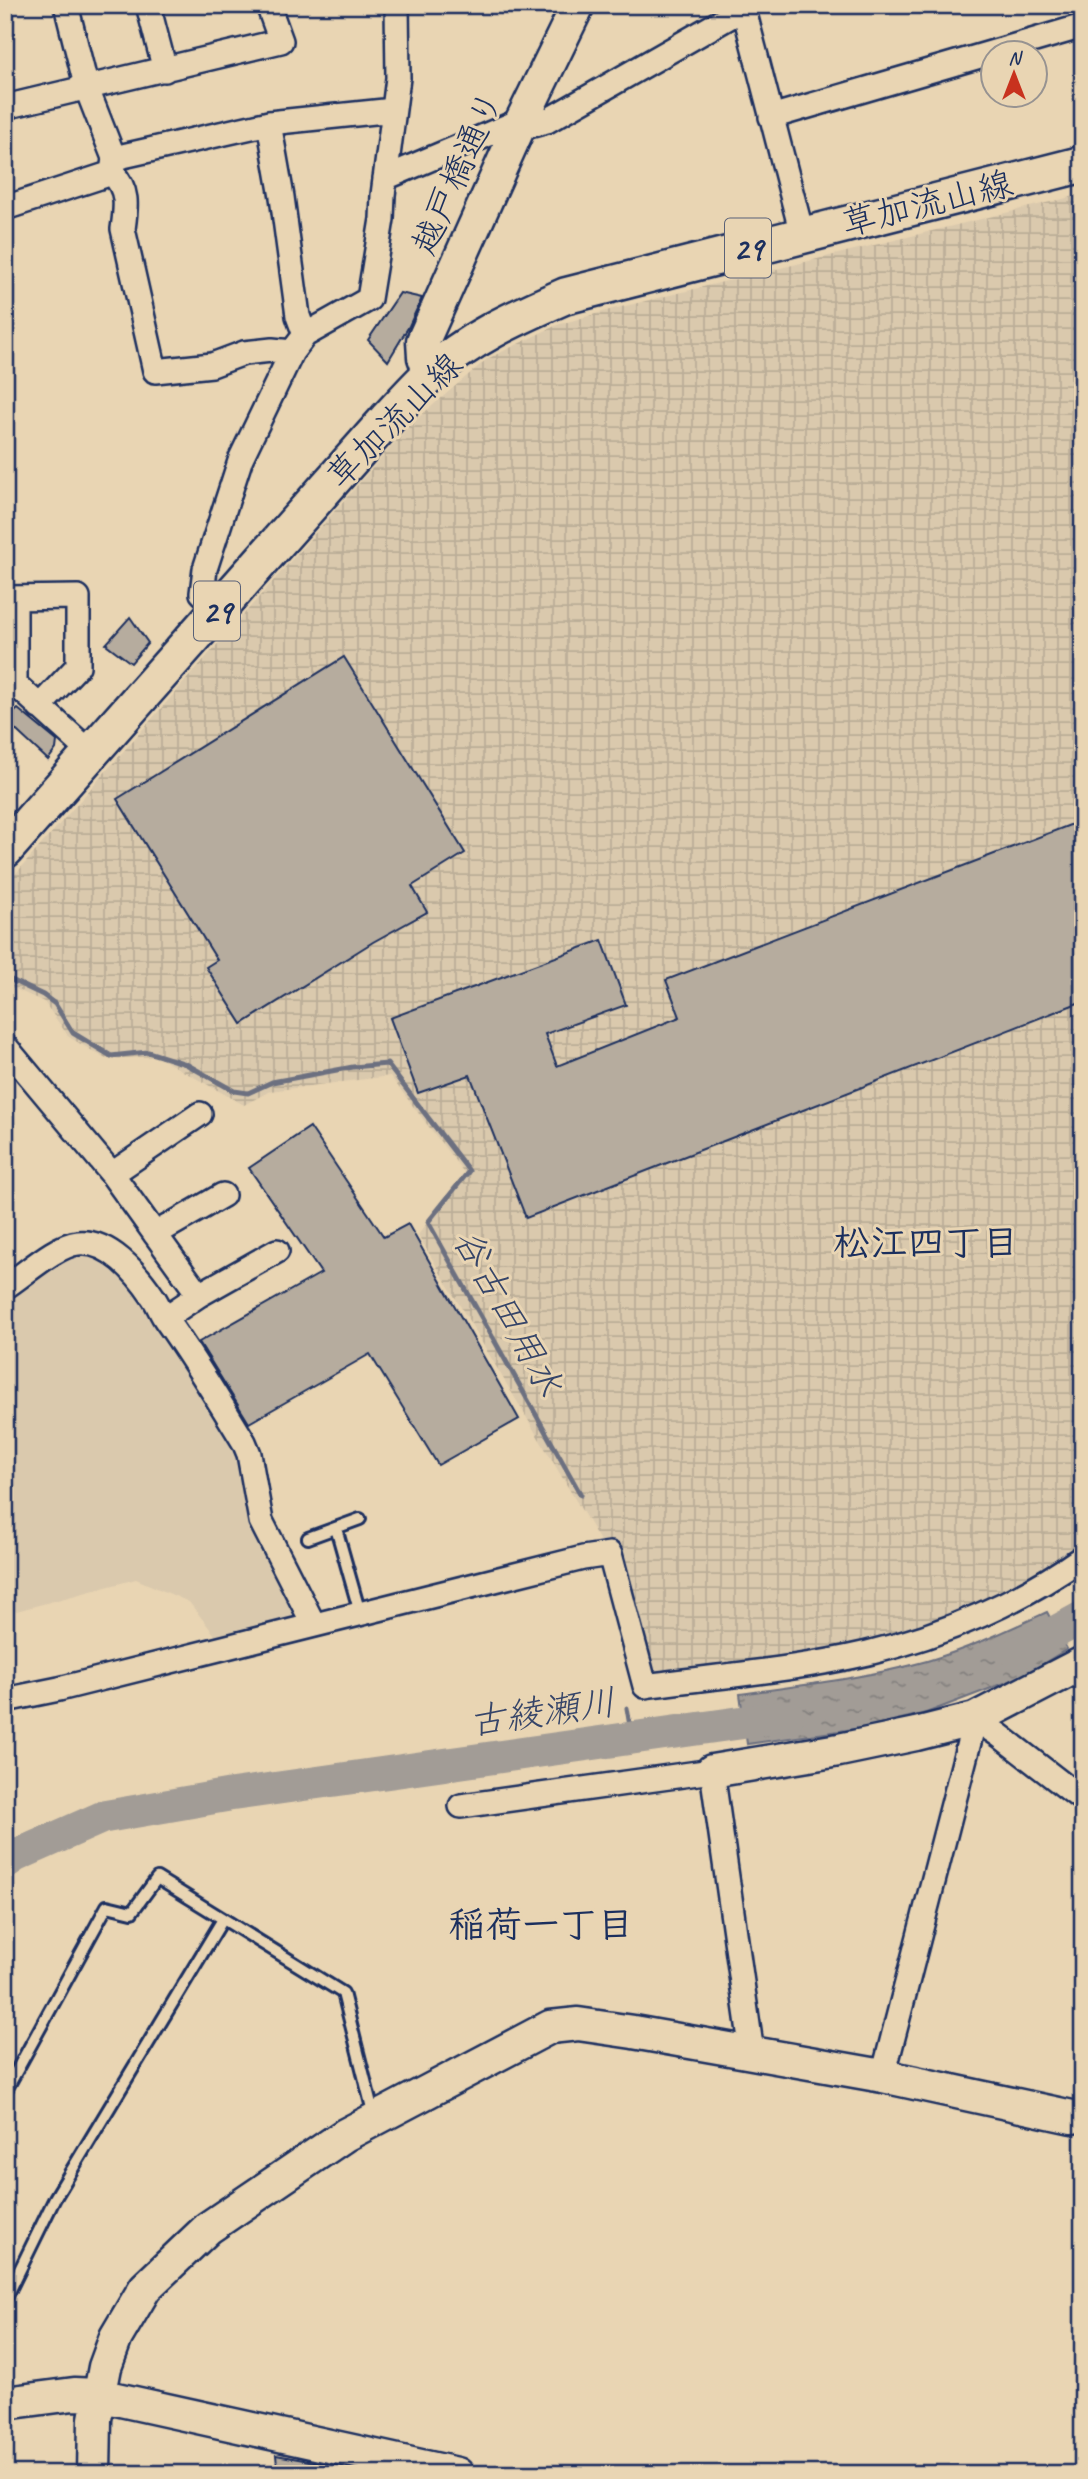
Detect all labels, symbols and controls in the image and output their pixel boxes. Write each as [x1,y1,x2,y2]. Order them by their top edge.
north arrow [979,38,1050,108]
text: N [1008,46,1023,70]
street label: 越戸橋通り [401,83,514,261]
street label: 草加流山線 [837,160,1017,246]
road number: 29 [725,218,771,278]
street label: 草加流山線 [317,343,472,498]
road number: 29 [194,582,240,640]
district label: 松江四丁目 [834,1219,1019,1266]
water label: 谷古田用水 [443,1220,574,1405]
water label: 古綾瀬川 [466,1678,619,1745]
district label: 稲荷一丁目 [449,1901,634,1948]

